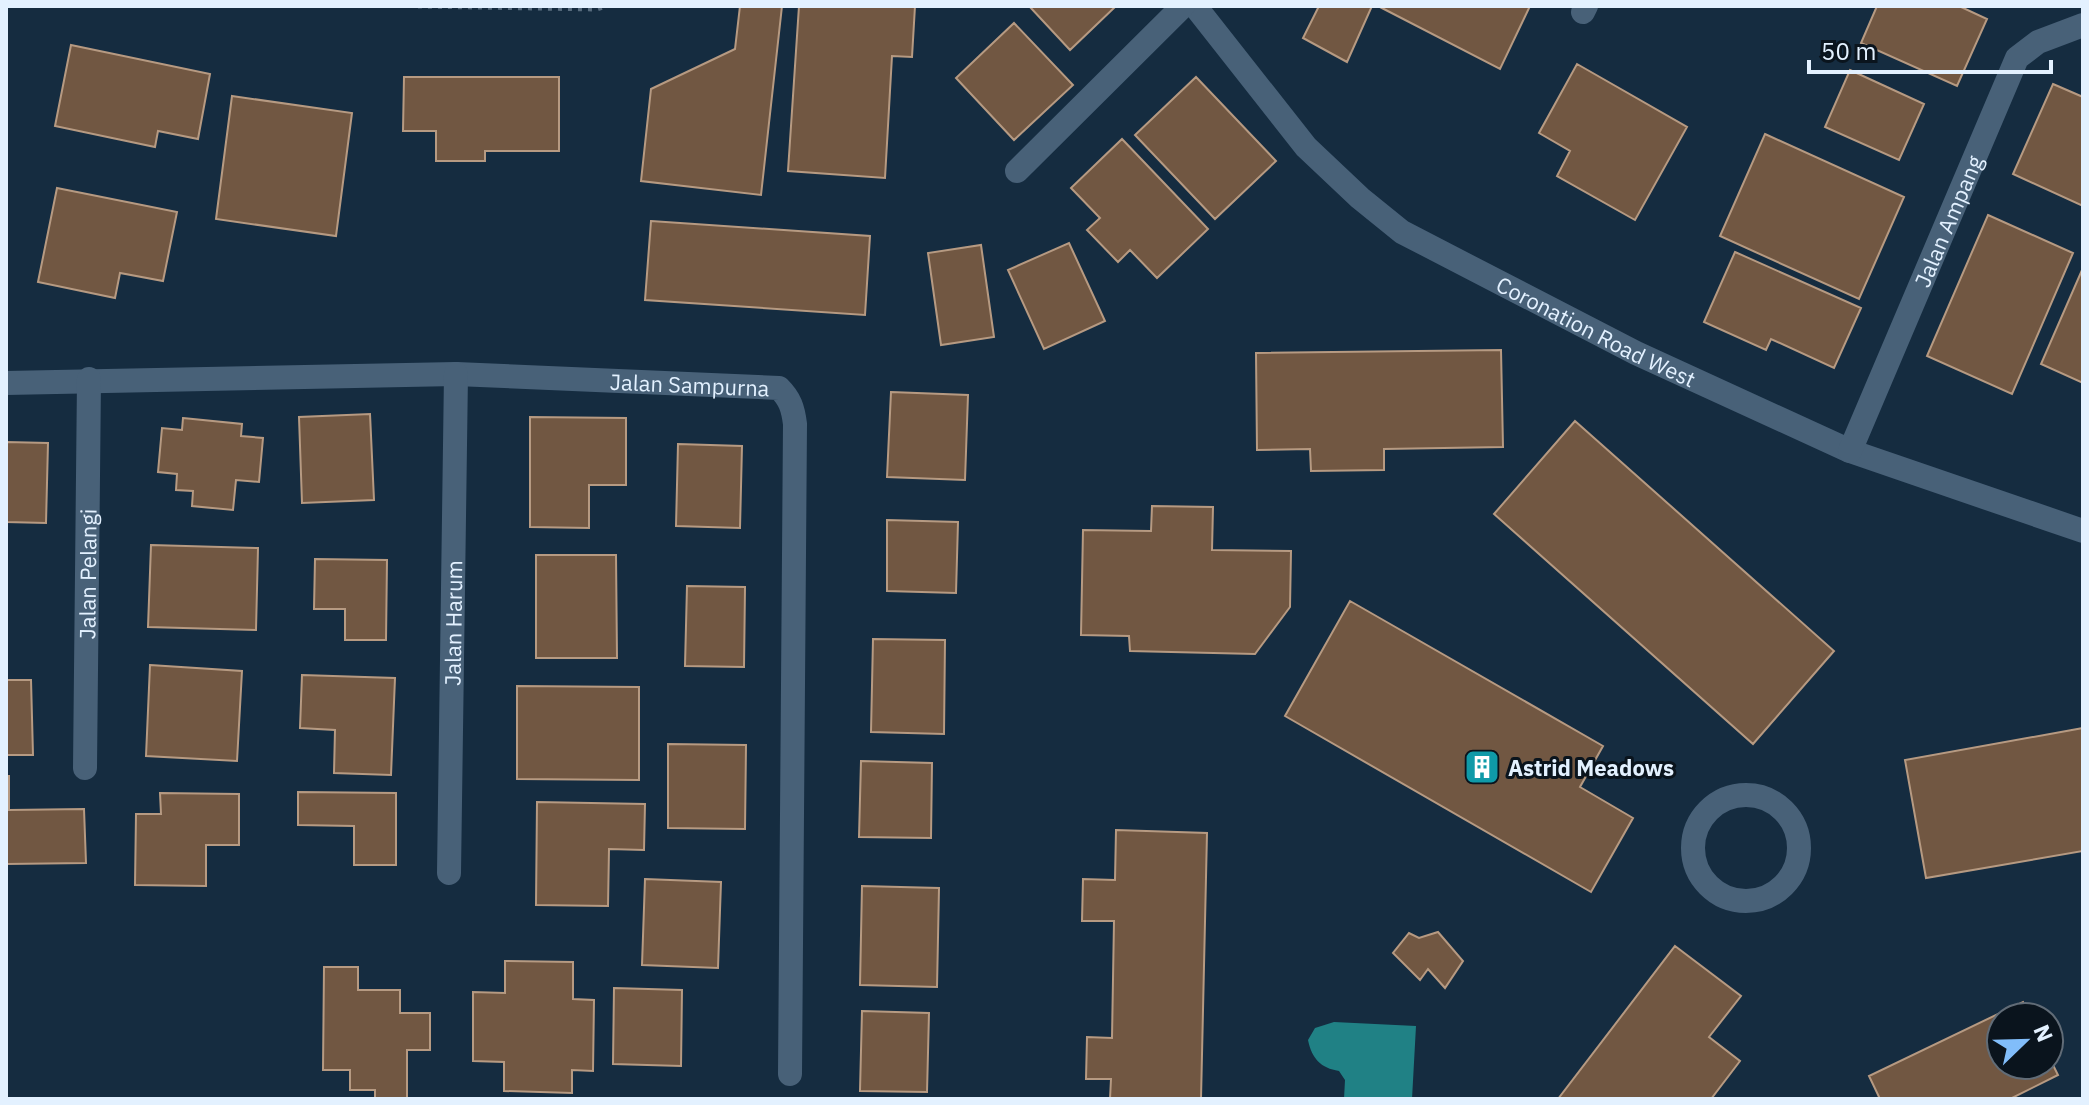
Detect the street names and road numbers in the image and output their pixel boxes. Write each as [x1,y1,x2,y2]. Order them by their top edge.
street label: Jalan Ampang [1907,150,1989,291]
street label: Coronation Road West [1492,269,1701,393]
street label: Jalan Sampurna [609,366,770,402]
street label: Jalan Pelangi [72,508,102,640]
street label: Jalan Harum [437,560,468,686]

